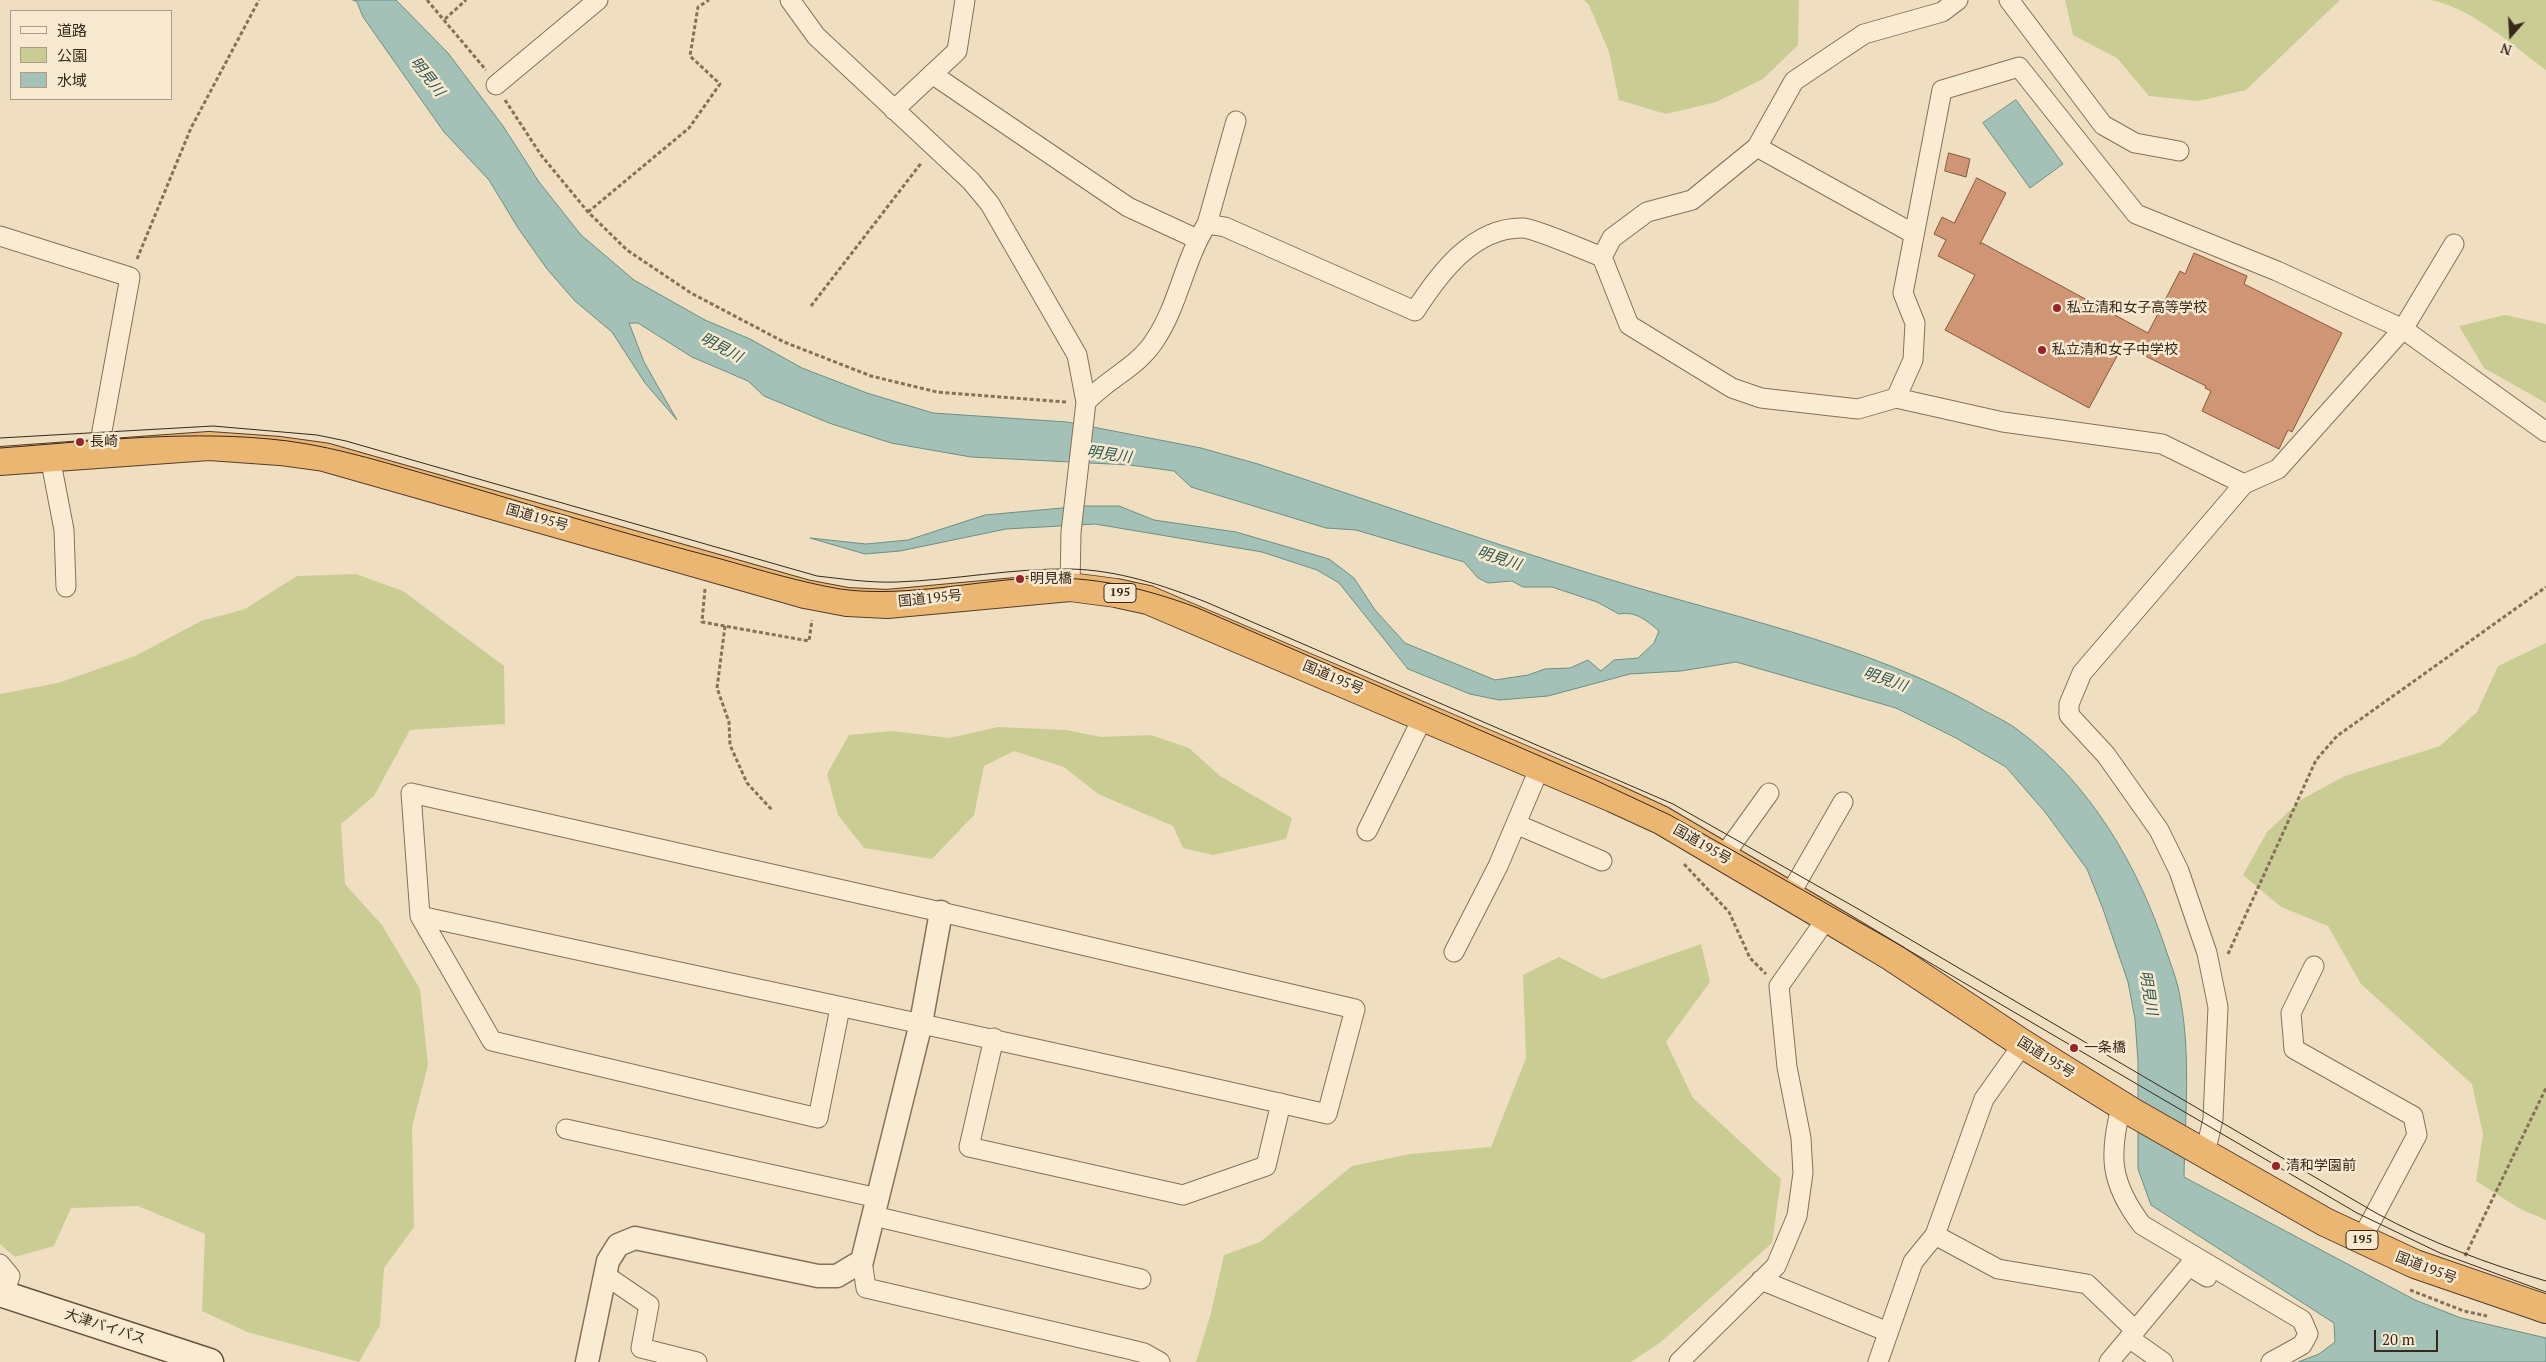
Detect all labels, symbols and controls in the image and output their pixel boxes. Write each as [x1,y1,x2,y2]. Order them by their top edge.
legend [10,10,172,100]
north arrow [2486,10,2536,60]
text: 道路 [57,20,87,40]
text: N [2498,39,2514,60]
text: 公園 [57,45,87,65]
water label: 明見川 [406,54,448,100]
text: 水域 [57,70,87,90]
place label: 私立清和女子高等学校 [2067,300,2207,316]
marker: 私立清和女子高等学校 [2051,302,2063,314]
water label: 明見川 [697,329,745,367]
place label: 私立清和女子中学校 [2052,342,2178,358]
marker: 私立清和女子中学校 [2036,344,2048,356]
place label: 長崎 [90,434,118,450]
marker: 長崎 [74,436,86,448]
water label: 明見川 [1085,443,1133,467]
street label: 国道195号 [504,501,570,535]
water label: 明見川 [1475,543,1523,575]
place label: 明見橋 [1030,571,1072,587]
marker: 明見橋 [1014,573,1026,585]
road number: 195 [1104,584,1136,602]
street label: 国道195号 [897,587,963,611]
street label: 国道195号 [1300,658,1366,698]
water label: 明見川 [1861,664,1909,696]
street label: 国道195号 [1670,822,1734,868]
water label: 明見川 [2136,969,2160,1017]
street label: 国道195号 [2014,1034,2078,1082]
place label: 一条橋 [2084,1040,2126,1056]
marker: 一条橋 [2068,1042,2080,1054]
place label: 清和学園前 [2286,1158,2356,1174]
marker: 清和学園前 [2270,1160,2282,1172]
road number: 195 [2346,1230,2378,1250]
street label: 国道195号 [2393,1249,2459,1287]
street label: 大津バイパス [62,1306,148,1348]
scale bar [2376,1320,2440,1352]
text: 20 m [2382,1329,2415,1349]

